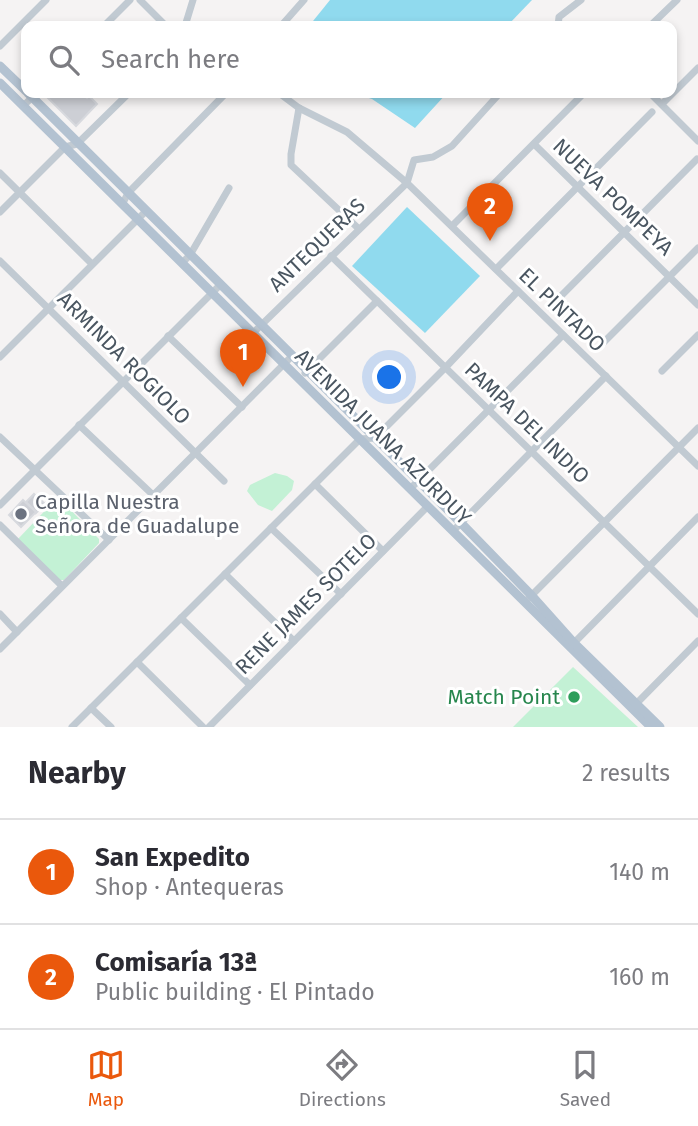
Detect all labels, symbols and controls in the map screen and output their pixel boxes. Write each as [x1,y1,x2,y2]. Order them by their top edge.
search box [21,21,677,98]
icon: search [45,41,83,79]
text: Search here [101,44,240,75]
street label: NUEVA POMPEYA [547,133,679,261]
pin: 2 [467,183,513,241]
street label: ANTEQUERAS [263,193,371,297]
street label: EL PINTADO [513,262,611,358]
street label: ARMINDA ROGIOLO [52,286,196,430]
pin: 1 [220,329,266,387]
street label: AVENIDA JUANA AZURDUY [289,343,477,531]
street label: PAMPA DEL INDIO [459,357,595,489]
your location [372,360,406,394]
place label: Capilla Nuestra Señora de Guadalupe [35,489,239,539]
marker: Capilla Nuestra Señora de Guadalupe [13,506,29,522]
street label: RENE JAMES SOTELO [230,528,382,680]
place label: Match Point [447,684,560,710]
marker: Match Point [566,689,582,705]
text: Nearby [28,755,126,791]
text: 2 results [582,759,670,787]
text: San Expedito [95,842,250,873]
text: 1 [46,858,56,886]
text: 140 m [609,858,670,886]
text: Shop · Antequeras [95,873,284,901]
text: Comisaría 13ª [95,947,257,978]
text: 2 [45,963,57,991]
text: 160 m [609,963,670,991]
text: Public building · El Pintado [95,978,375,1006]
tab: Map [87,1046,125,1111]
tab: Directions [299,1046,386,1111]
tab: Saved [560,1046,611,1111]

